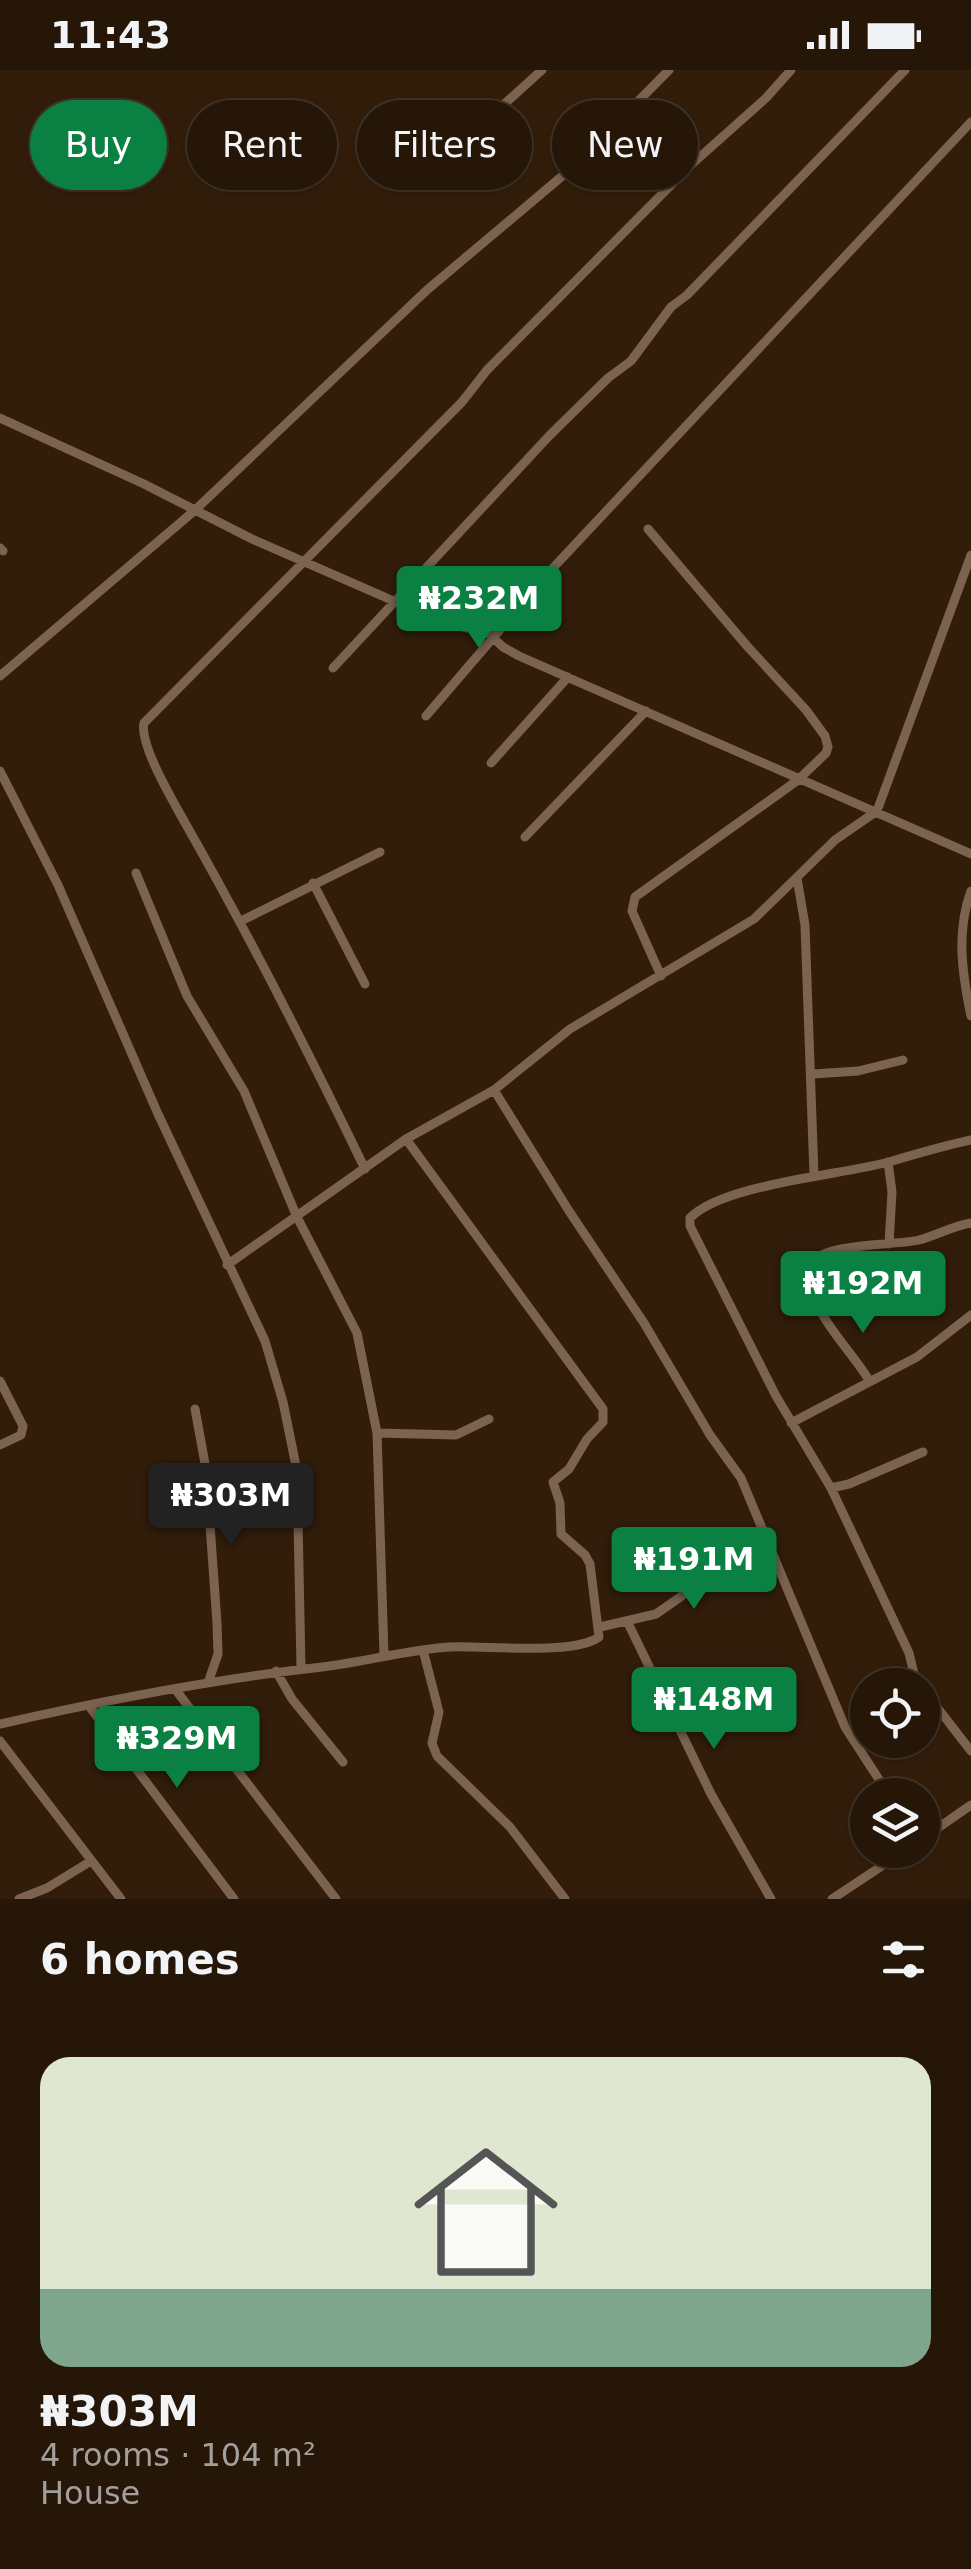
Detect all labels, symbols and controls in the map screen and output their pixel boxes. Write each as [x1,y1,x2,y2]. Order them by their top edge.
text: 11:43 [50,13,171,57]
chip: Buy [30,100,167,190]
chip: Rent [187,100,337,190]
chip: Filters [357,100,532,190]
chip: New [552,100,698,190]
pin: ₦232M [409,566,549,651]
text: ₦232M [419,579,539,617]
pin: ₦192M [793,1251,933,1336]
text: ₦192M [803,1264,923,1302]
pin: ₦303M [161,1463,301,1548]
text: ₦303M [171,1476,291,1514]
pin: ₦191M [624,1527,764,1612]
text: ₦191M [634,1540,754,1578]
pin: ₦148M [644,1667,784,1752]
map controls [850,1668,940,1868]
button: locate [850,1668,940,1758]
text: ₦148M [654,1680,774,1718]
pin: ₦329M [107,1706,247,1791]
text: ₦329M [117,1719,237,1757]
button: layers [850,1778,940,1868]
icon: filters [876,1932,931,1987]
text: 6 homes [40,1935,240,1984]
icon: home [396,2122,576,2302]
text: ₦303M [40,2387,199,2436]
text: 4 rooms · 104 m² [40,2436,316,2474]
text: House [40,2474,140,2512]

